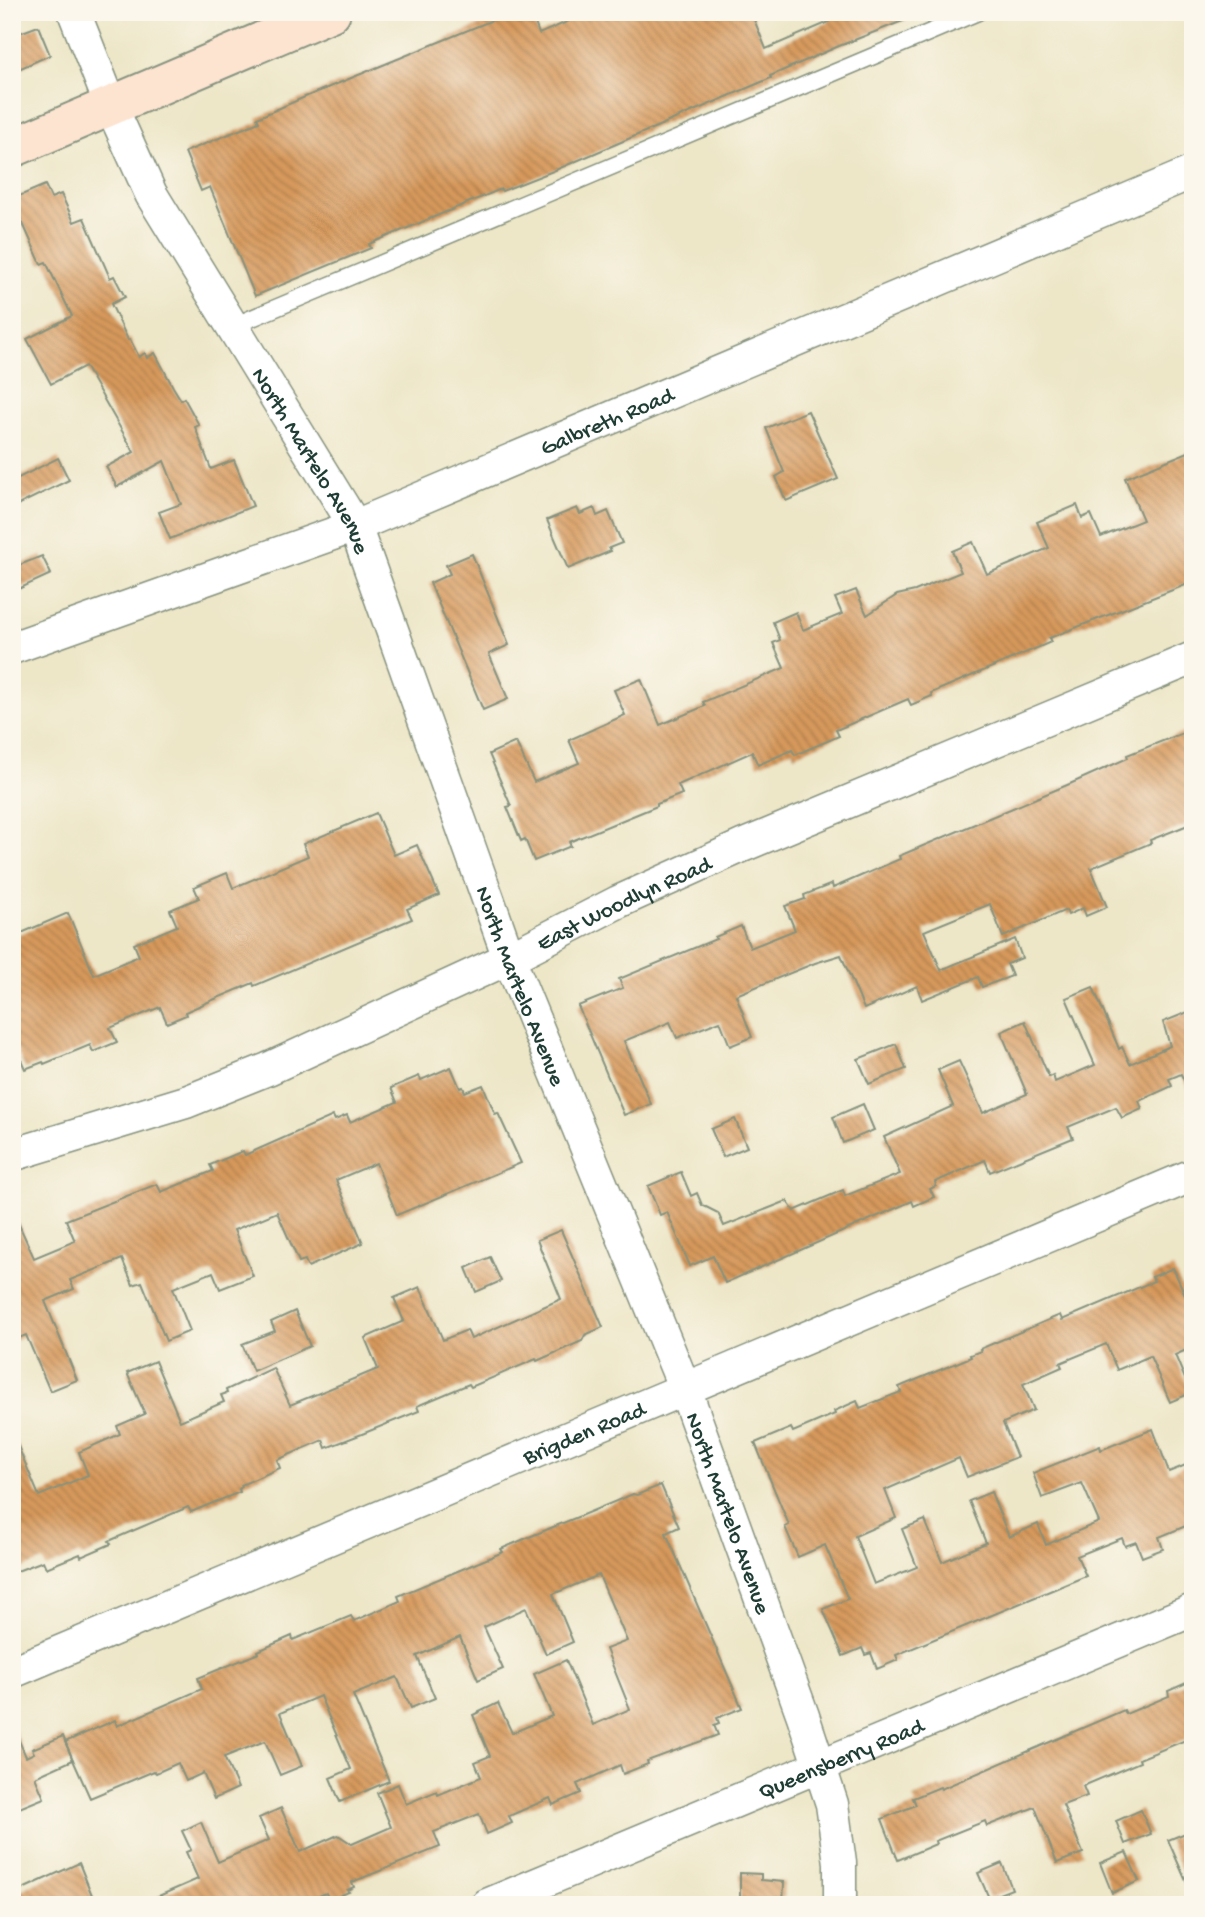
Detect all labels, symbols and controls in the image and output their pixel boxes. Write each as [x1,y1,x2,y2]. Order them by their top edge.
street label: North Martelo Avenue [244,364,374,559]
street label: Galbreth Road [537,382,680,463]
street label: East Woodlyn Road [533,851,718,958]
street label: North Martelo Avenue [467,883,570,1091]
street label: Brigden Road [519,1396,651,1473]
street label: North Martelo Avenue [678,1409,775,1619]
street label: Queensberry Road [755,1713,930,1807]

